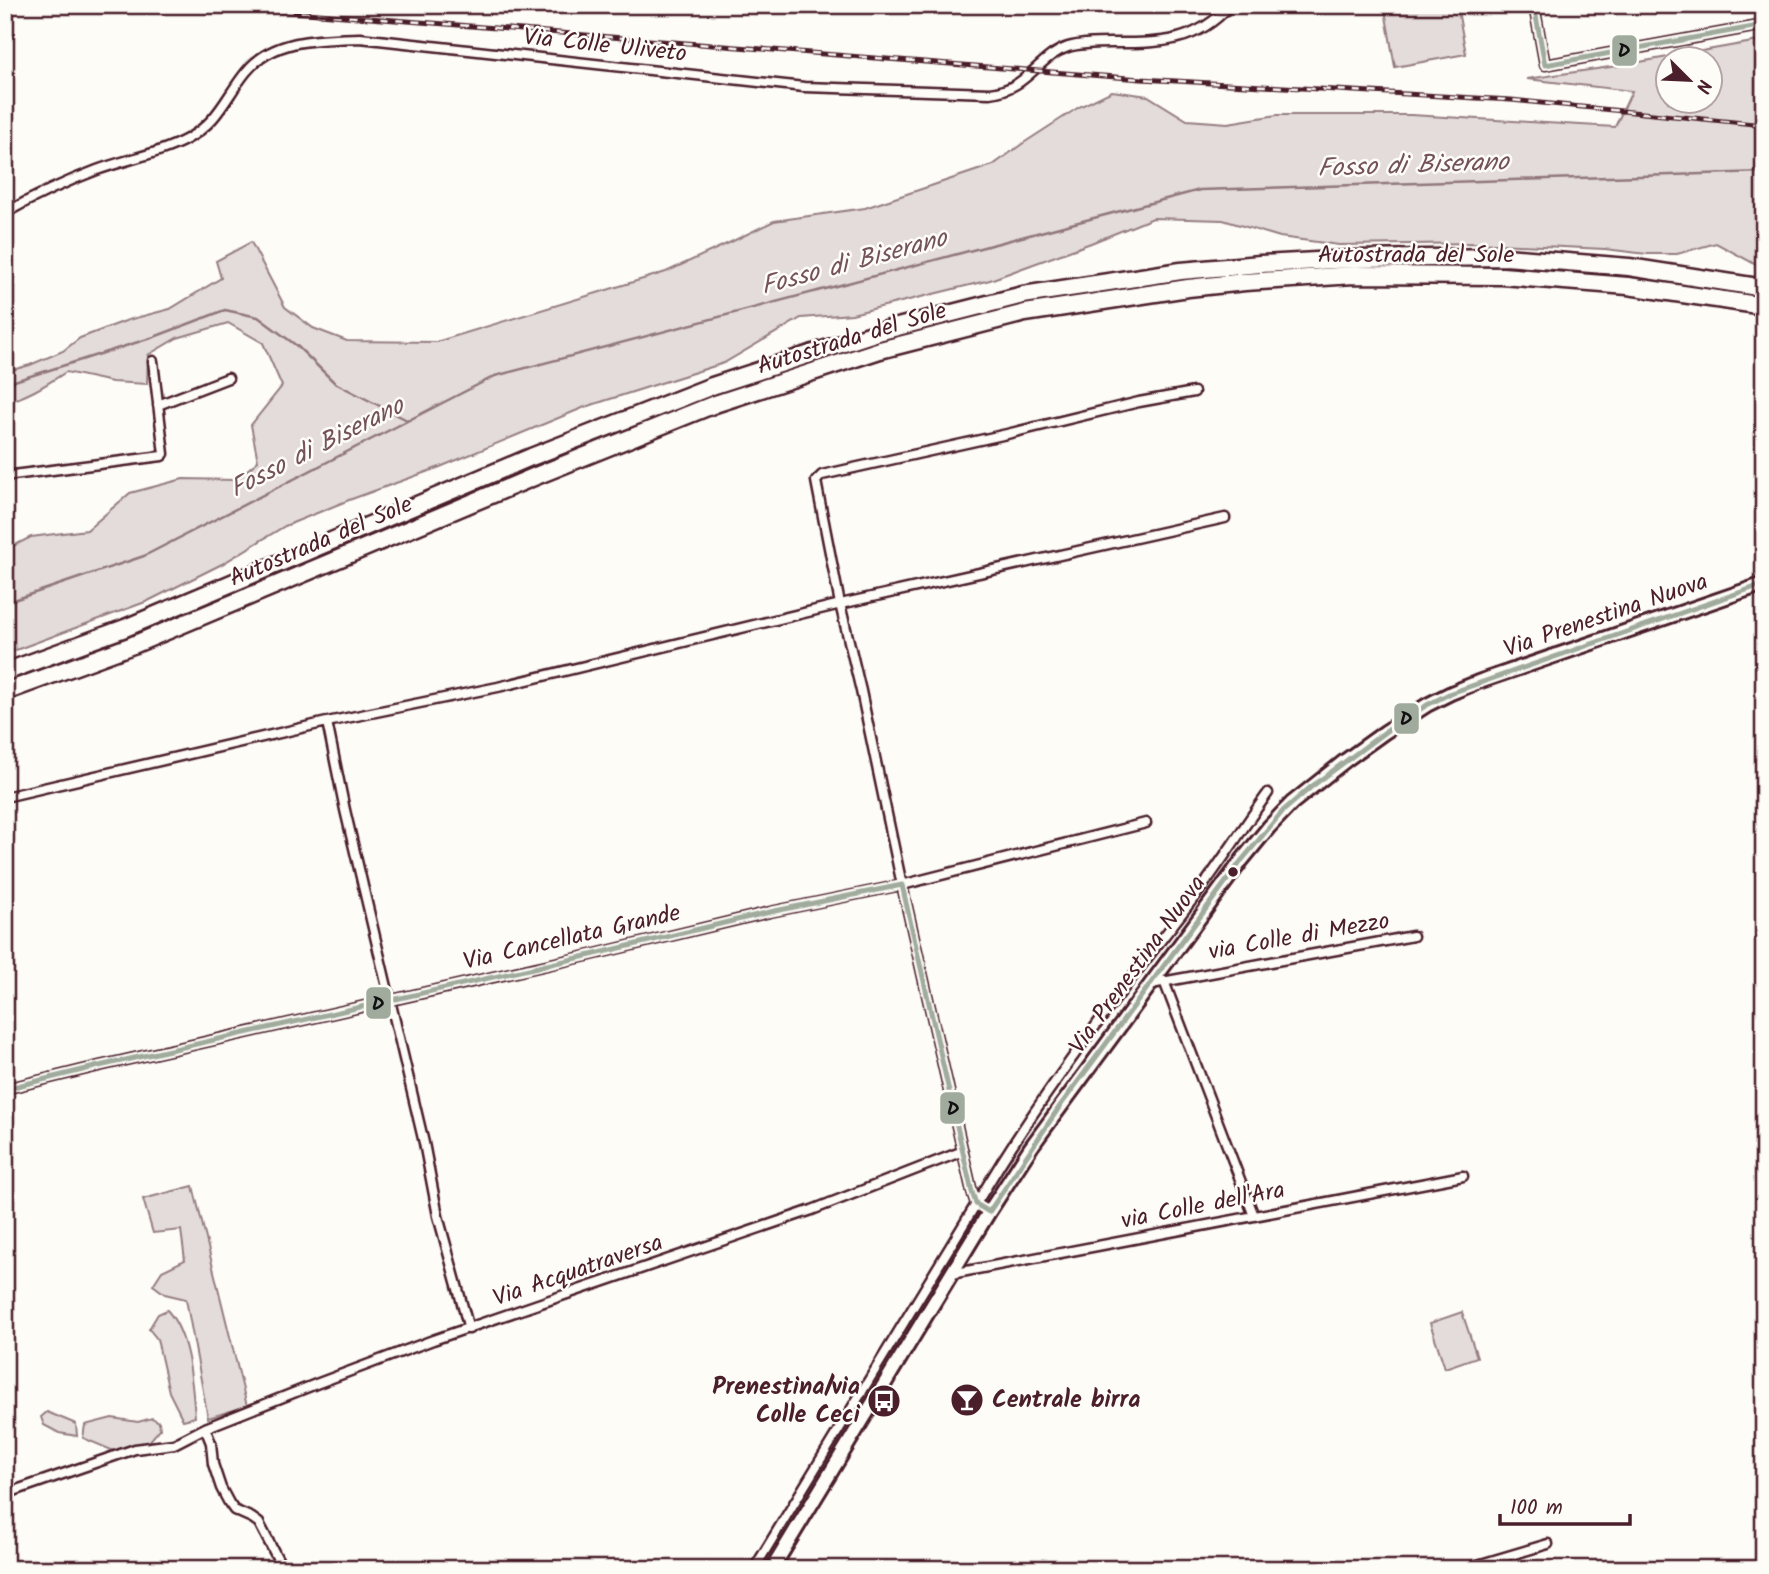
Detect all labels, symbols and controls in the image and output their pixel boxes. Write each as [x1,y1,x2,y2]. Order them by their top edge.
street label: Via Colle Uliveto [521,18,689,74]
line badge: D [1611,34,1638,67]
text: D [1618,37,1631,67]
north arrow [1654,46,1724,116]
text: N [1687,75,1719,98]
water label: Fosso di Biserano [1317,142,1512,190]
water label: Fosso di Biserano [756,217,954,308]
street label: Autostrada del Sole [1318,236,1514,275]
street label: Autostrada del Sole [752,292,952,386]
water label: Fosso di Biserano [222,385,414,510]
street label: Autostrada del Sole [223,486,419,598]
street label: Via Prenestina Nuova [1499,563,1713,669]
line badge: D [1393,702,1420,735]
text: D [1400,705,1413,735]
unlabelled marker [1226,865,1240,879]
street label: Via Prenestina Nuova [1059,867,1217,1063]
street label: Via Cancellata Grande [460,894,685,982]
street label: via Colle di Mezzo [1205,902,1393,972]
line badge: D [365,986,392,1020]
text: D [372,990,385,1020]
line badge: D [939,1091,966,1125]
text: D [947,1095,960,1125]
street label: via Colle dell'Ara [1118,1171,1288,1241]
street label: Via Acquatraversa [488,1224,668,1318]
place label: Prenestina/via Colle Ceci [712,1368,861,1435]
bar icon: Centrale birra [948,1381,986,1419]
place label: Centrale birra [992,1381,1140,1420]
bus stop icon: Prenestina/via Colle Ceci [865,1382,903,1420]
scale bar [1500,1483,1629,1527]
text: 100 m [1510,1492,1563,1525]

